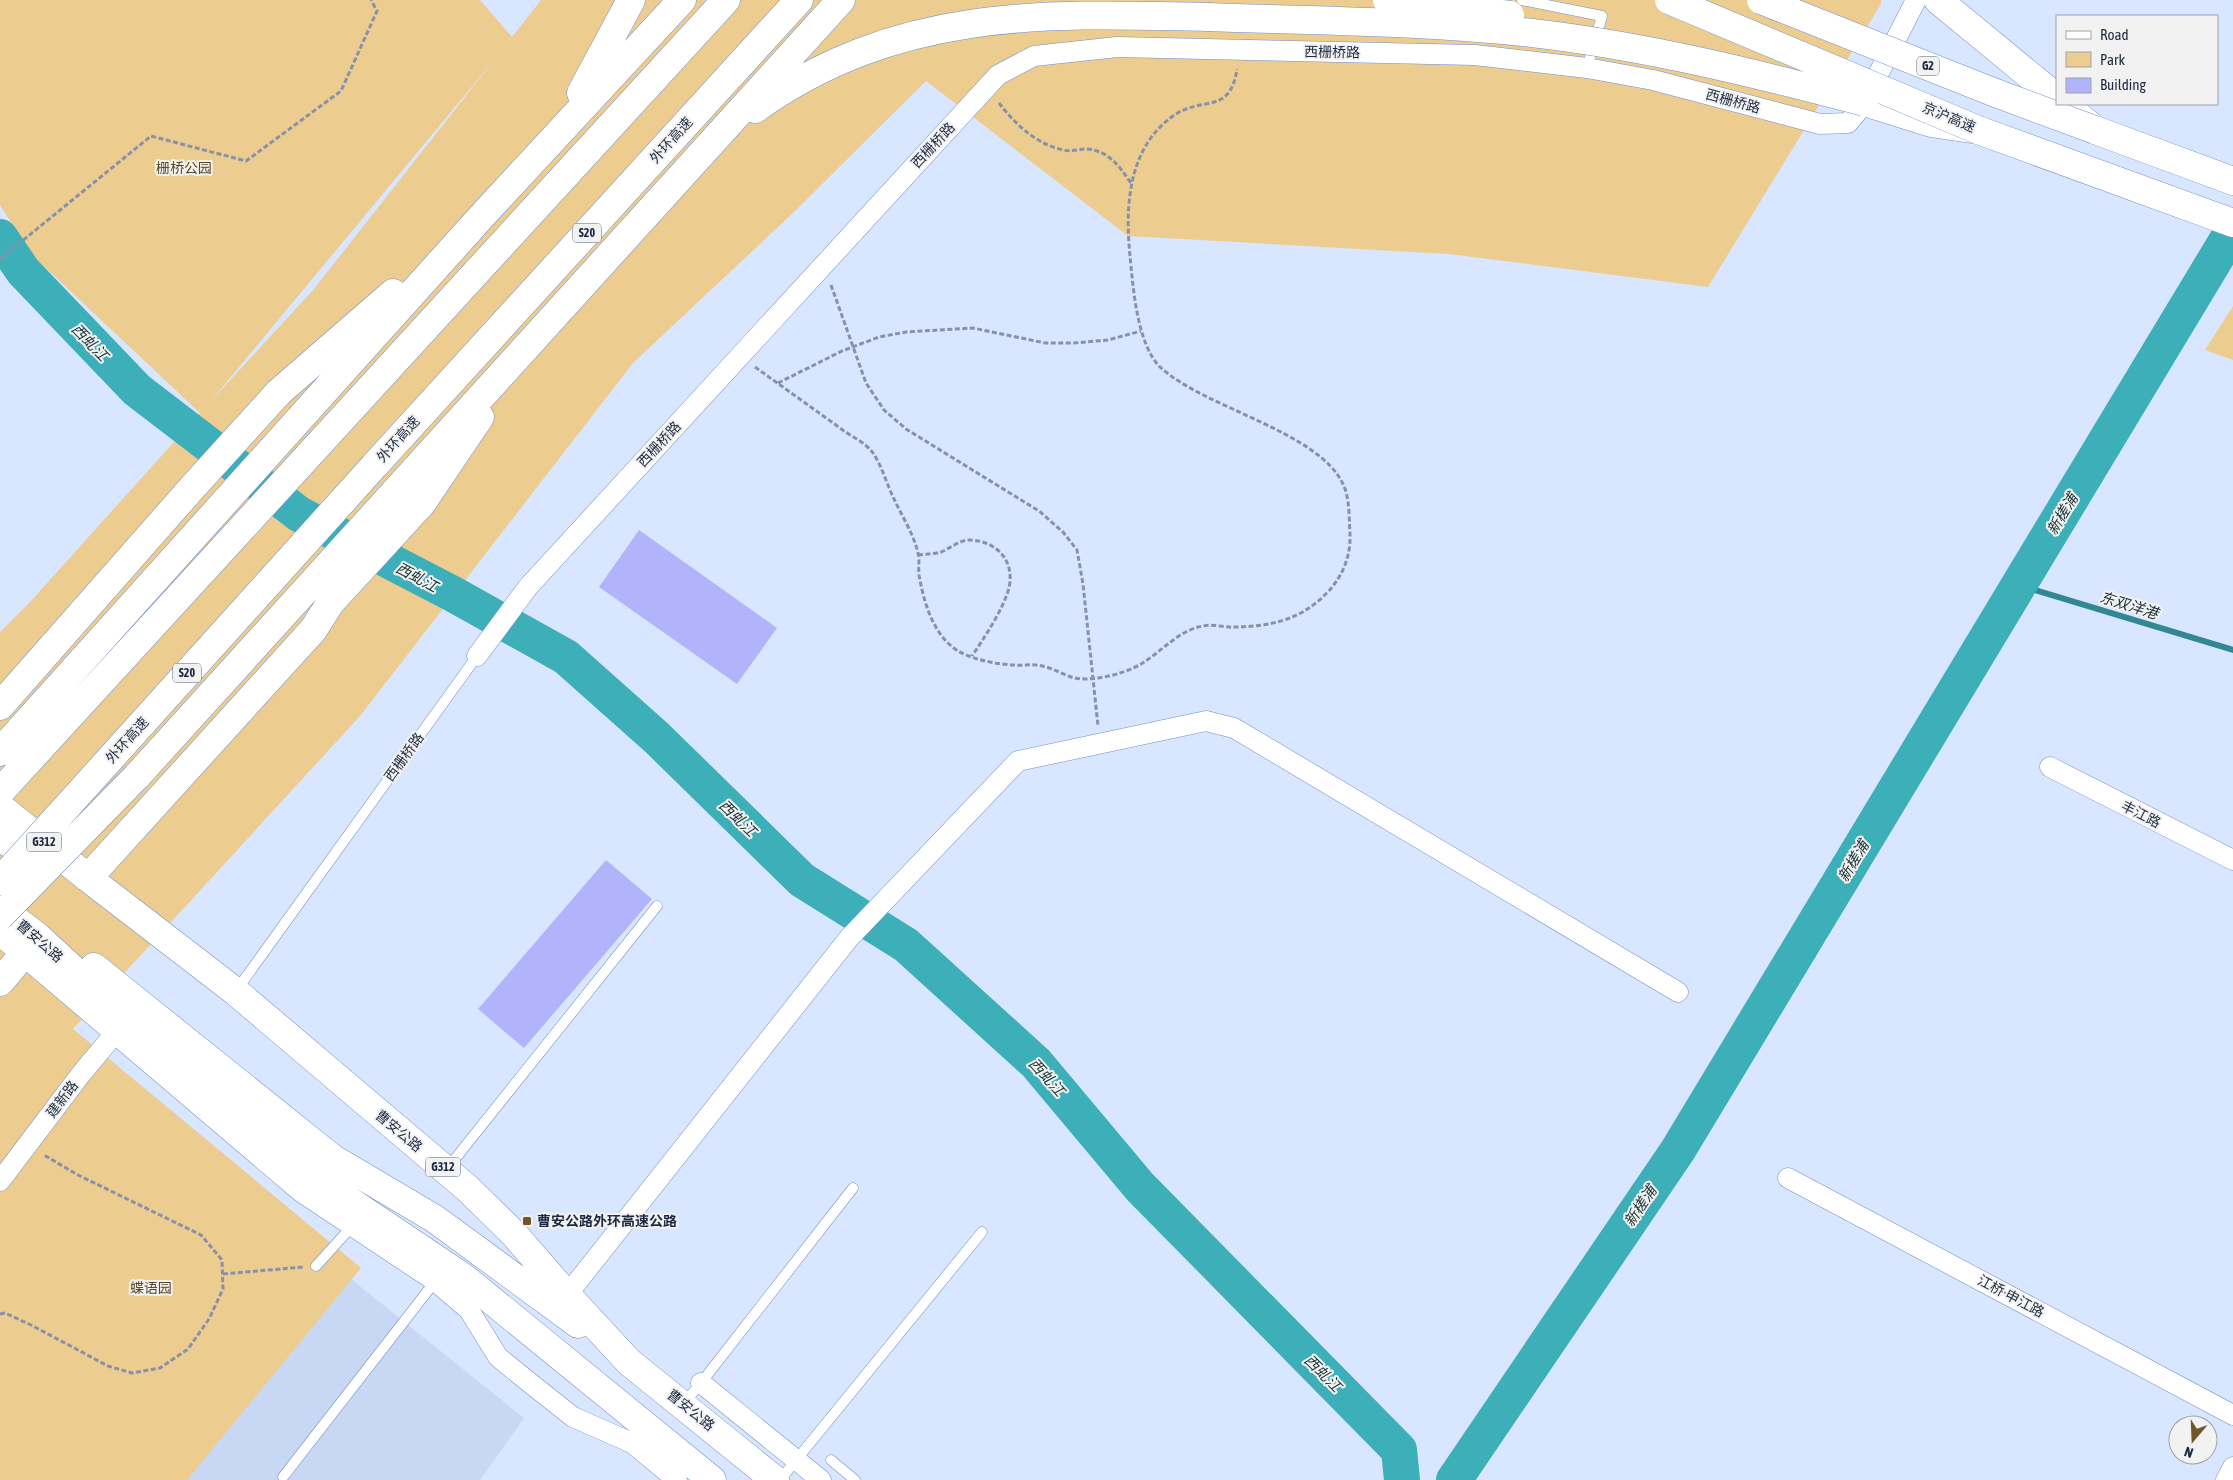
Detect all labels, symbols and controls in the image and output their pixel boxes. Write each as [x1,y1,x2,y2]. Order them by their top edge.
legend [2056,15,2218,105]
text: Road [2100,26,2129,43]
street label: 西栅桥路 [1304,44,1360,60]
text: Park [2100,51,2125,68]
road number: G2 [1917,56,1939,76]
text: Building [2100,76,2146,93]
street label: 西栅桥路 [1704,86,1762,116]
street label: 京沪高速 [1920,99,1978,135]
street label: 外环高速 [646,114,696,166]
street label: 西栅桥路 [908,119,958,171]
park label: 栅桥公园 [156,160,212,176]
road number: S20 [573,224,601,242]
water label: 西虬江 [68,320,113,366]
street label: 外环高速 [373,413,423,465]
street label: 西栅桥路 [634,418,684,470]
water label: 新槎浦 [2043,489,2082,538]
water label: 西虬江 [393,559,443,596]
water label: 东双洋港 [2098,588,2162,622]
road number: S20 [173,664,201,682]
street label: 外环高速 [102,714,152,766]
street label: 西栅桥路 [381,730,427,784]
water label: 西虬江 [716,796,762,841]
street label: 丰江路 [2119,797,2163,831]
road number: G312 [27,832,62,852]
water label: 新槎浦 [1834,836,1873,885]
street label: 曹安公路 [14,917,66,965]
water label: 西虬江 [1026,1055,1070,1101]
street label: 建新路 [43,1077,81,1121]
street label: 曹安公路 [372,1107,426,1155]
road number: G312 [426,1158,460,1176]
water label: 新槎浦 [1620,1181,1661,1229]
place label: 曹安公路外环高速公路 [537,1213,677,1229]
marker: 曹安公路外环高速公路 [521,1215,533,1227]
street label: 江桥·申江路 [1975,1272,2047,1320]
park label: 蝶语园 [130,1280,172,1296]
water label: 西虬江 [1301,1351,1346,1396]
street label: 曹安公路 [664,1386,718,1434]
north arrow [2168,1415,2218,1465]
text: N [2182,1443,2195,1461]

